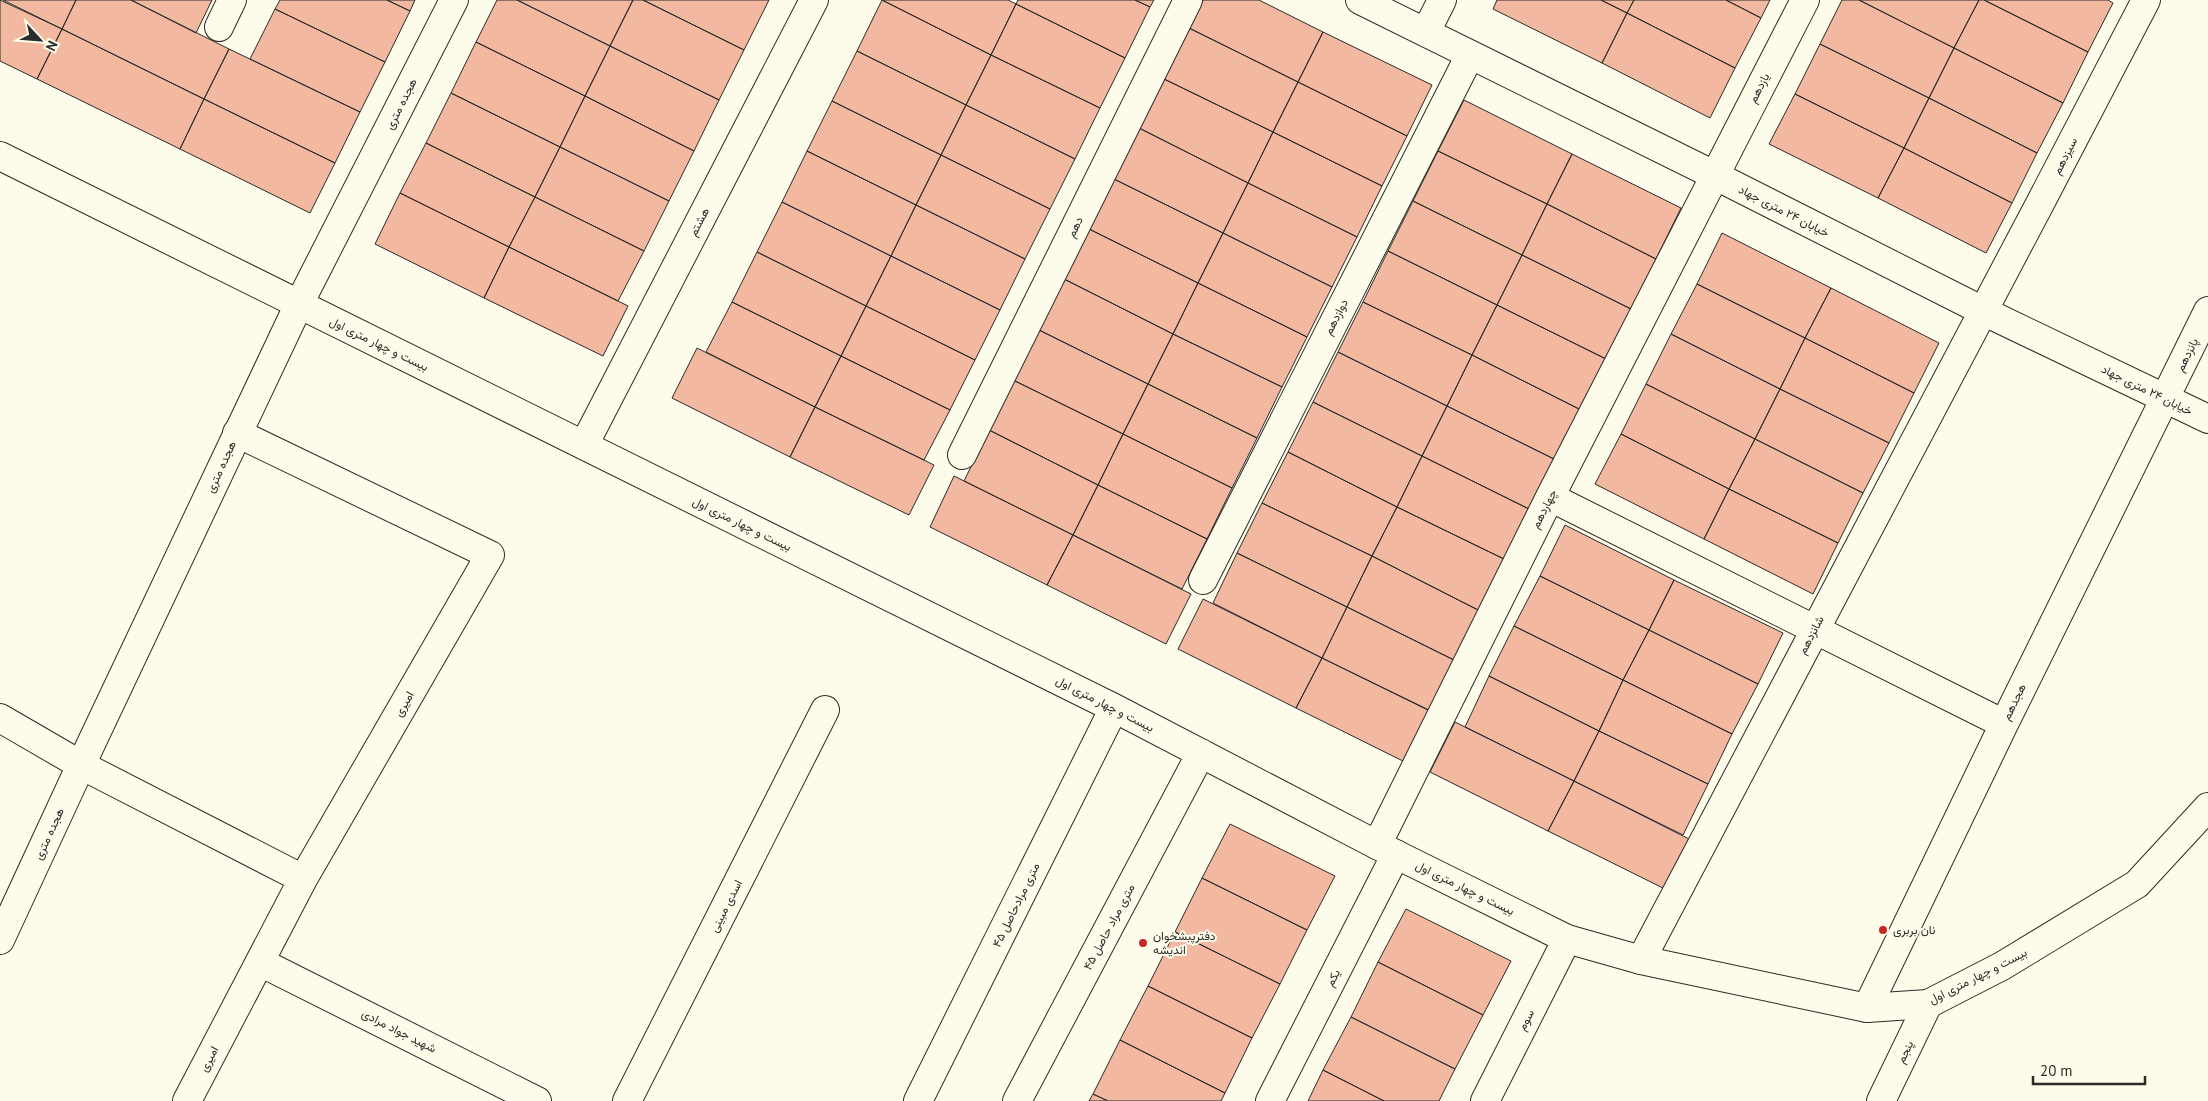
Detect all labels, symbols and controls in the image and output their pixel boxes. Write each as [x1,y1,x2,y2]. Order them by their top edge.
north arrow [15,15,65,65]
text: N [42,38,62,54]
street label: یازدهم [1745,70,1773,106]
street label: هجده متری [381,76,421,132]
street label: سیزدهم [2049,135,2081,177]
street label: خیابان ۲۴ متری جهاد [1736,181,1832,241]
street label: هشتم [685,205,713,239]
street label: دهم [1063,214,1087,240]
street label: دوازدهم [1320,296,1352,338]
street label: بیست و چهار متری اول [327,313,431,375]
street label: پانزدهم [2172,335,2202,375]
street label: خیابان ۲۴ متری جهاد [2099,361,2195,419]
street label: هجده متری [202,438,240,496]
street label: چهاردهم [1527,487,1561,531]
street label: بیست و چهار متری اول [690,493,794,555]
street label: شانزدهم [1794,613,1828,657]
street label: بیست و چهار متری اول [1053,672,1157,736]
street label: هجدهم [1998,681,2030,723]
street label: امیری [390,688,418,720]
street label: هجده متری [30,805,68,863]
street label: بیست و چهار متری اول [1413,857,1517,919]
street label: ۴۵ متری مرادحاصل [989,860,1043,950]
street label: اسدی مبینی [706,877,746,935]
street label: ۴۵ متری مراد حاصل [1080,881,1138,973]
place label: نان بربری [1893,922,1935,938]
marker: نان بربری [1877,924,1889,936]
place label: دفترپبشخوان اندیشه [1153,928,1216,957]
marker: دفترپبشخوان اندیشه [1137,937,1149,949]
street label: بیست و چهار متری اول [1926,944,2030,1008]
street label: یکم [1322,966,1344,989]
street label: شهید جواد مرادی [359,1005,439,1057]
street label: سوم [1514,1007,1538,1033]
street label: پنجم [1893,1038,1917,1066]
street label: امیری [196,1043,222,1075]
scale bar [2033,1054,2146,1086]
text: 20 m [2040,1061,2073,1080]

